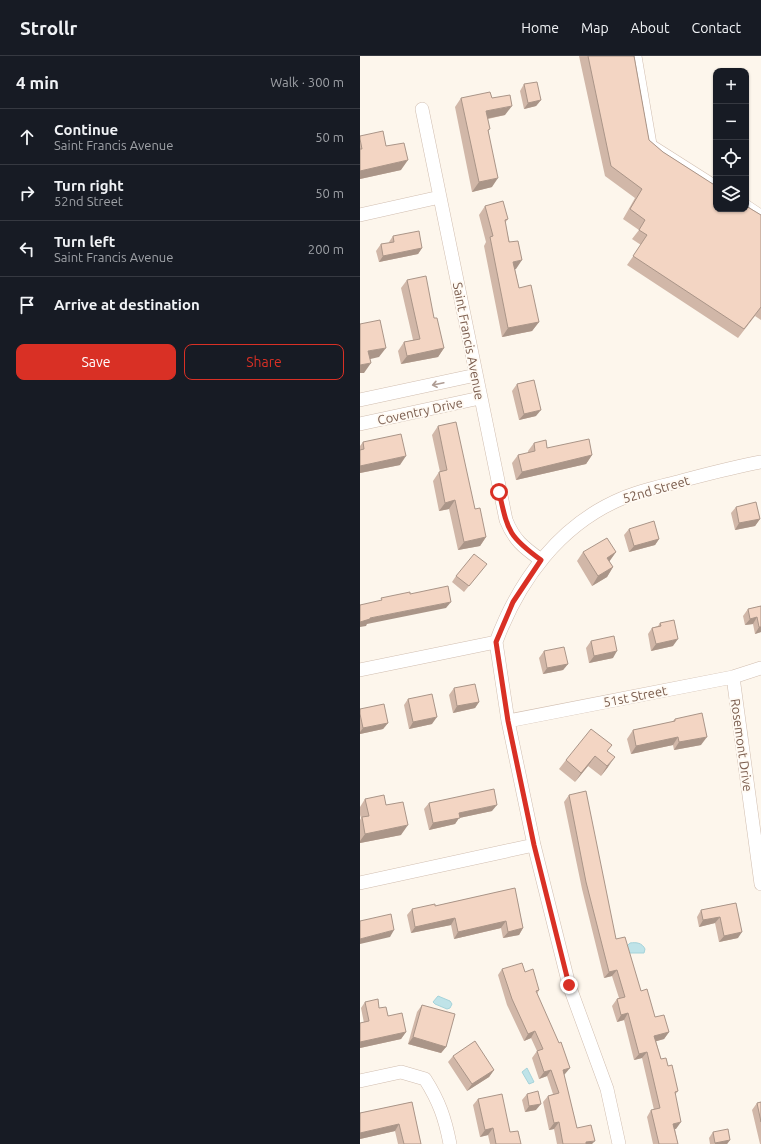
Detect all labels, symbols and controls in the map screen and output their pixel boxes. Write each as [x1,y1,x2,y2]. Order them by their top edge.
text: Strollr [20,17,77,39]
text: Home [521,20,559,36]
text: Map [581,20,609,36]
text: About [631,20,670,36]
text: Contact [692,20,741,36]
map controls [713,68,749,212]
button: + [713,68,749,104]
text: 4 min [16,73,59,92]
text: Walk · 300 m [270,75,344,89]
button: − [713,104,749,140]
text: Continue [54,121,118,138]
icon: ahead [16,126,38,148]
text: 50 m [315,130,344,144]
text: Saint Francis Avenue [54,138,173,152]
button: locate [713,140,749,176]
button: layers [713,176,749,212]
text: Turn right [54,177,124,194]
icon: right [16,182,38,204]
text: 50 m [315,186,344,200]
text: 52nd Street [54,194,123,208]
text: Turn left [54,233,115,250]
icon: left [16,238,38,260]
text: 200 m [308,242,344,256]
text: Saint Francis Avenue [54,250,173,264]
street label: Saint Francis Avenue [451,281,487,401]
icon: arrive [16,294,38,316]
text: Arrive at destination [54,296,200,313]
button: Save [16,344,176,380]
button: Share [184,344,344,380]
one-way arrow [432,380,445,388]
street label: Coventry Drive [376,395,464,427]
street label: 52nd Street [621,473,691,505]
route start [490,483,508,501]
street label: 51st Street [602,683,668,709]
street label: Rosemont Drive [729,698,755,792]
route end [560,976,578,994]

